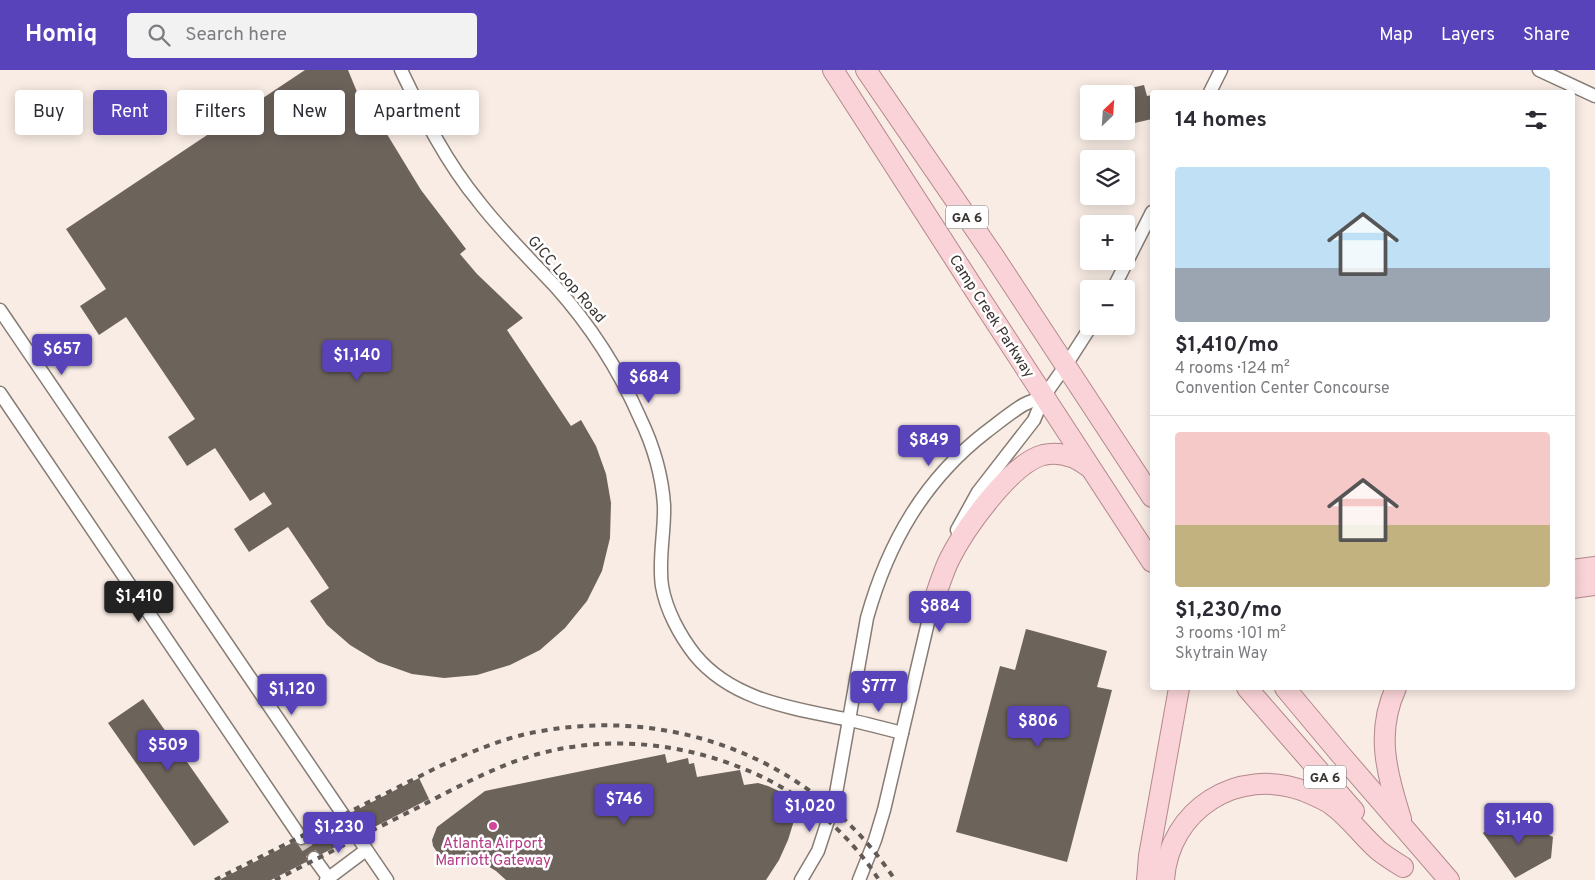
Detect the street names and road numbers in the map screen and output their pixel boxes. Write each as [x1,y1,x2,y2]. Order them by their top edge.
road number: GA 6 [946,206,988,228]
street label: GICC Loop Road [523,232,609,327]
street label: Camp Creek Parkway [944,252,1038,382]
road number: GA 6 [1304,766,1346,789]

